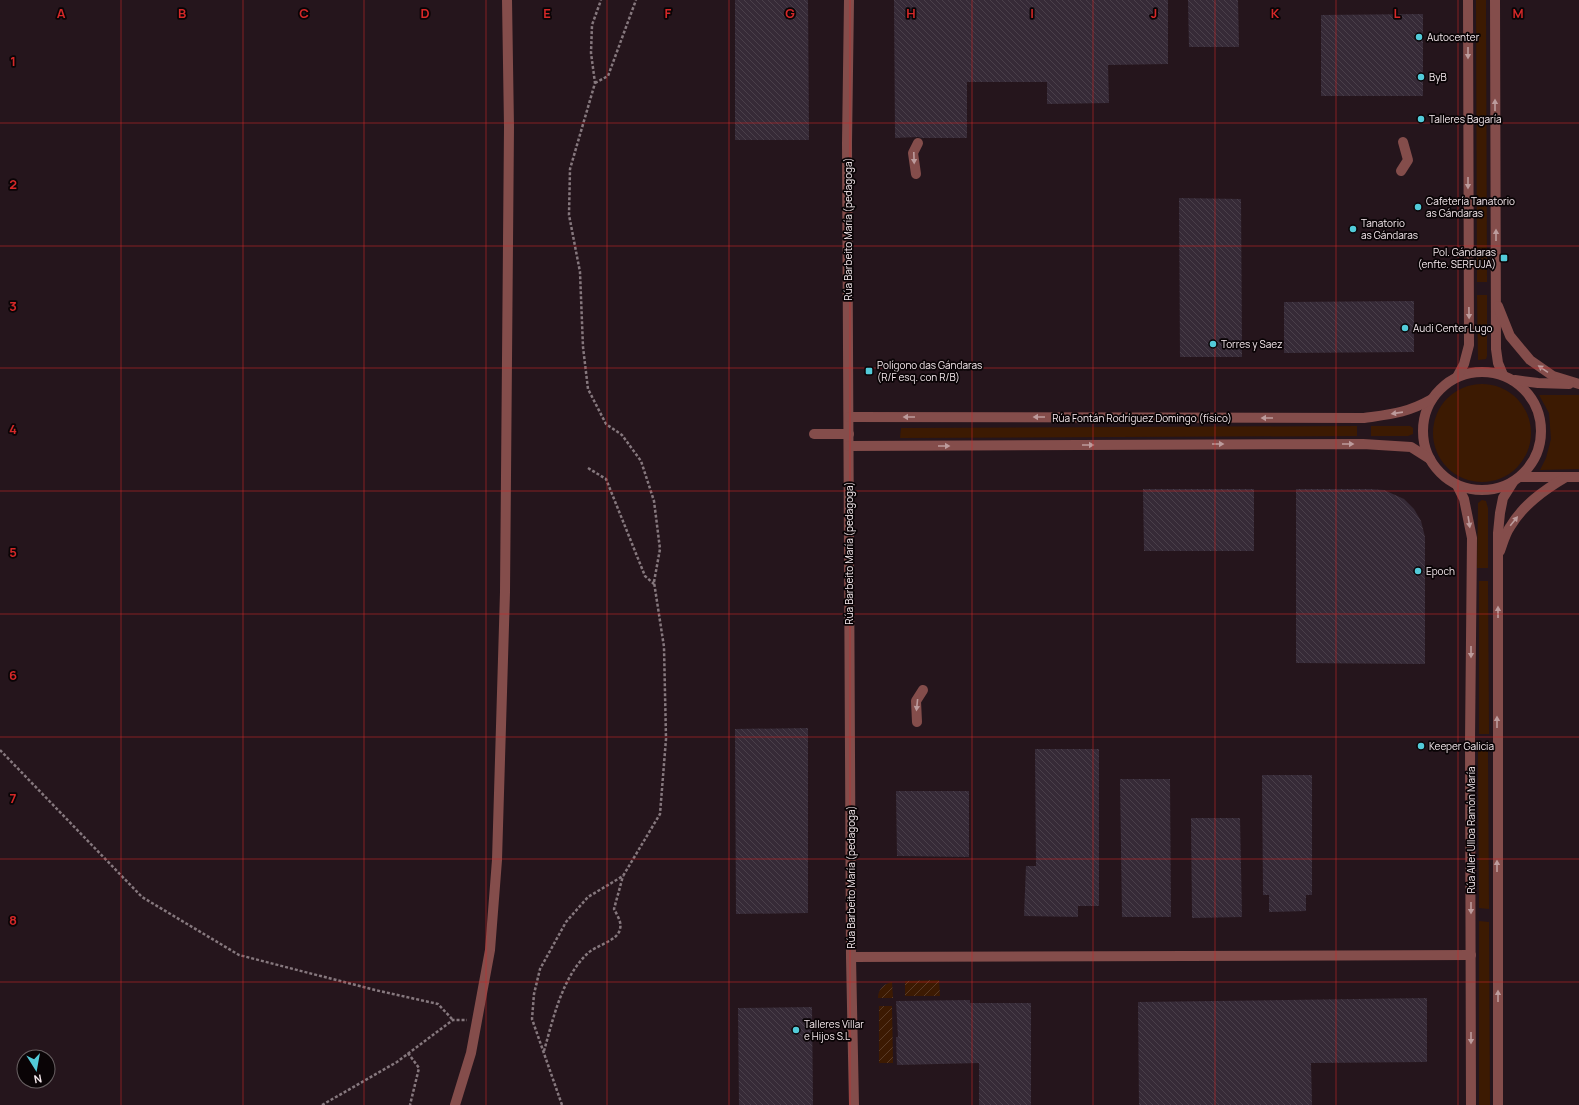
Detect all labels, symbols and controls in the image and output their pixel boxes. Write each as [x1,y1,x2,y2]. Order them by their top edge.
text: A [57,4,66,22]
text: B [178,4,186,22]
text: C [299,4,309,22]
text: D [420,4,430,22]
text: E [543,4,551,22]
text: F [665,4,672,22]
text: G [785,4,795,22]
text: H [906,4,916,22]
text: I [1030,4,1034,22]
text: J [1151,4,1157,22]
text: K [1271,4,1280,22]
text: L [1394,4,1401,22]
text: M [1512,4,1524,22]
place label: Autocenter [1427,30,1480,44]
marker: Autocenter [1414,32,1424,42]
one-way arrow [1465,47,1471,60]
text: 1 [10,52,16,70]
place label: ByB [1429,70,1447,84]
marker: ByB [1416,72,1426,82]
one-way arrow [1492,98,1498,111]
place label: Talleres Bagaría [1429,112,1502,126]
marker: Talleres Bagaría [1416,114,1426,124]
one-way arrow [911,152,918,164]
street label: Rúa Barbeito María (pedagoga) [841,157,855,301]
text: 2 [9,175,17,193]
one-way arrow [1465,177,1471,190]
place label: Cafetería Tanatorio as Gándaras [1426,194,1515,220]
marker: Cafetería Tanatorio as Gándaras [1413,202,1423,212]
place label: Tanatorio as Gándaras [1361,216,1418,242]
marker: Tanatorio as Gándaras [1348,224,1358,234]
one-way arrow [1493,228,1499,241]
place label: Pol. Gándaras (enfte. SERFUJA) [1418,245,1496,271]
marker: Pol. Gándaras (enfte. SERFUJA) [1499,253,1509,263]
text: 3 [9,297,17,315]
one-way arrow [1465,307,1472,319]
place label: Audi Center Lugo [1413,321,1493,335]
marker: Audi Center Lugo [1400,323,1410,333]
place label: Torres y Saez [1221,337,1282,351]
marker: Torres y Saez [1208,339,1218,349]
place label: Polígono das Gándaras (R/F esq. con R/B) [877,358,982,384]
one-way arrow [1538,365,1548,373]
marker: Polígono das Gándaras (R/F esq. con R/B) [864,366,874,376]
one-way arrow [1391,410,1403,416]
street label: Rúa Fontán Rodríguez Domingo (físico) [1052,411,1232,425]
one-way arrow [902,414,915,420]
one-way arrow [1032,414,1045,420]
one-way arrow [1260,415,1273,421]
text: 4 [9,420,17,438]
one-way arrow [1212,441,1225,447]
one-way arrow [1342,441,1355,447]
one-way arrow [1082,442,1095,448]
one-way arrow [938,443,951,449]
street label: Rúa Barbeito María (pedagoga) [842,481,856,625]
one-way arrow [1466,516,1472,528]
one-way arrow [1510,516,1519,527]
text: 5 [9,543,17,561]
place label: Epoch [1426,564,1455,578]
marker: Epoch [1413,566,1423,576]
one-way arrow [1495,605,1501,618]
one-way arrow [1468,646,1474,659]
text: 6 [9,666,17,684]
one-way arrow [914,699,920,711]
one-way arrow [1494,715,1500,728]
place label: Keeper Galicia [1429,739,1494,753]
marker: Keeper Galicia [1416,741,1426,751]
street label: Rúa Aller Ulloa Ramón María [1464,766,1478,894]
text: 7 [10,789,17,807]
street label: Rúa Barbeito María (pedagoga) [844,805,858,949]
one-way arrow [1494,859,1500,872]
one-way arrow [1468,902,1474,915]
text: 8 [9,911,17,929]
one-way arrow [1495,989,1501,1002]
place label: Talleres Villar e Hijos S.L [804,1017,864,1043]
marker: Talleres Villar e Hijos S.L [791,1025,801,1035]
one-way arrow [1468,1032,1474,1045]
north arrow [16,1049,56,1089]
text: N [33,1071,43,1087]

